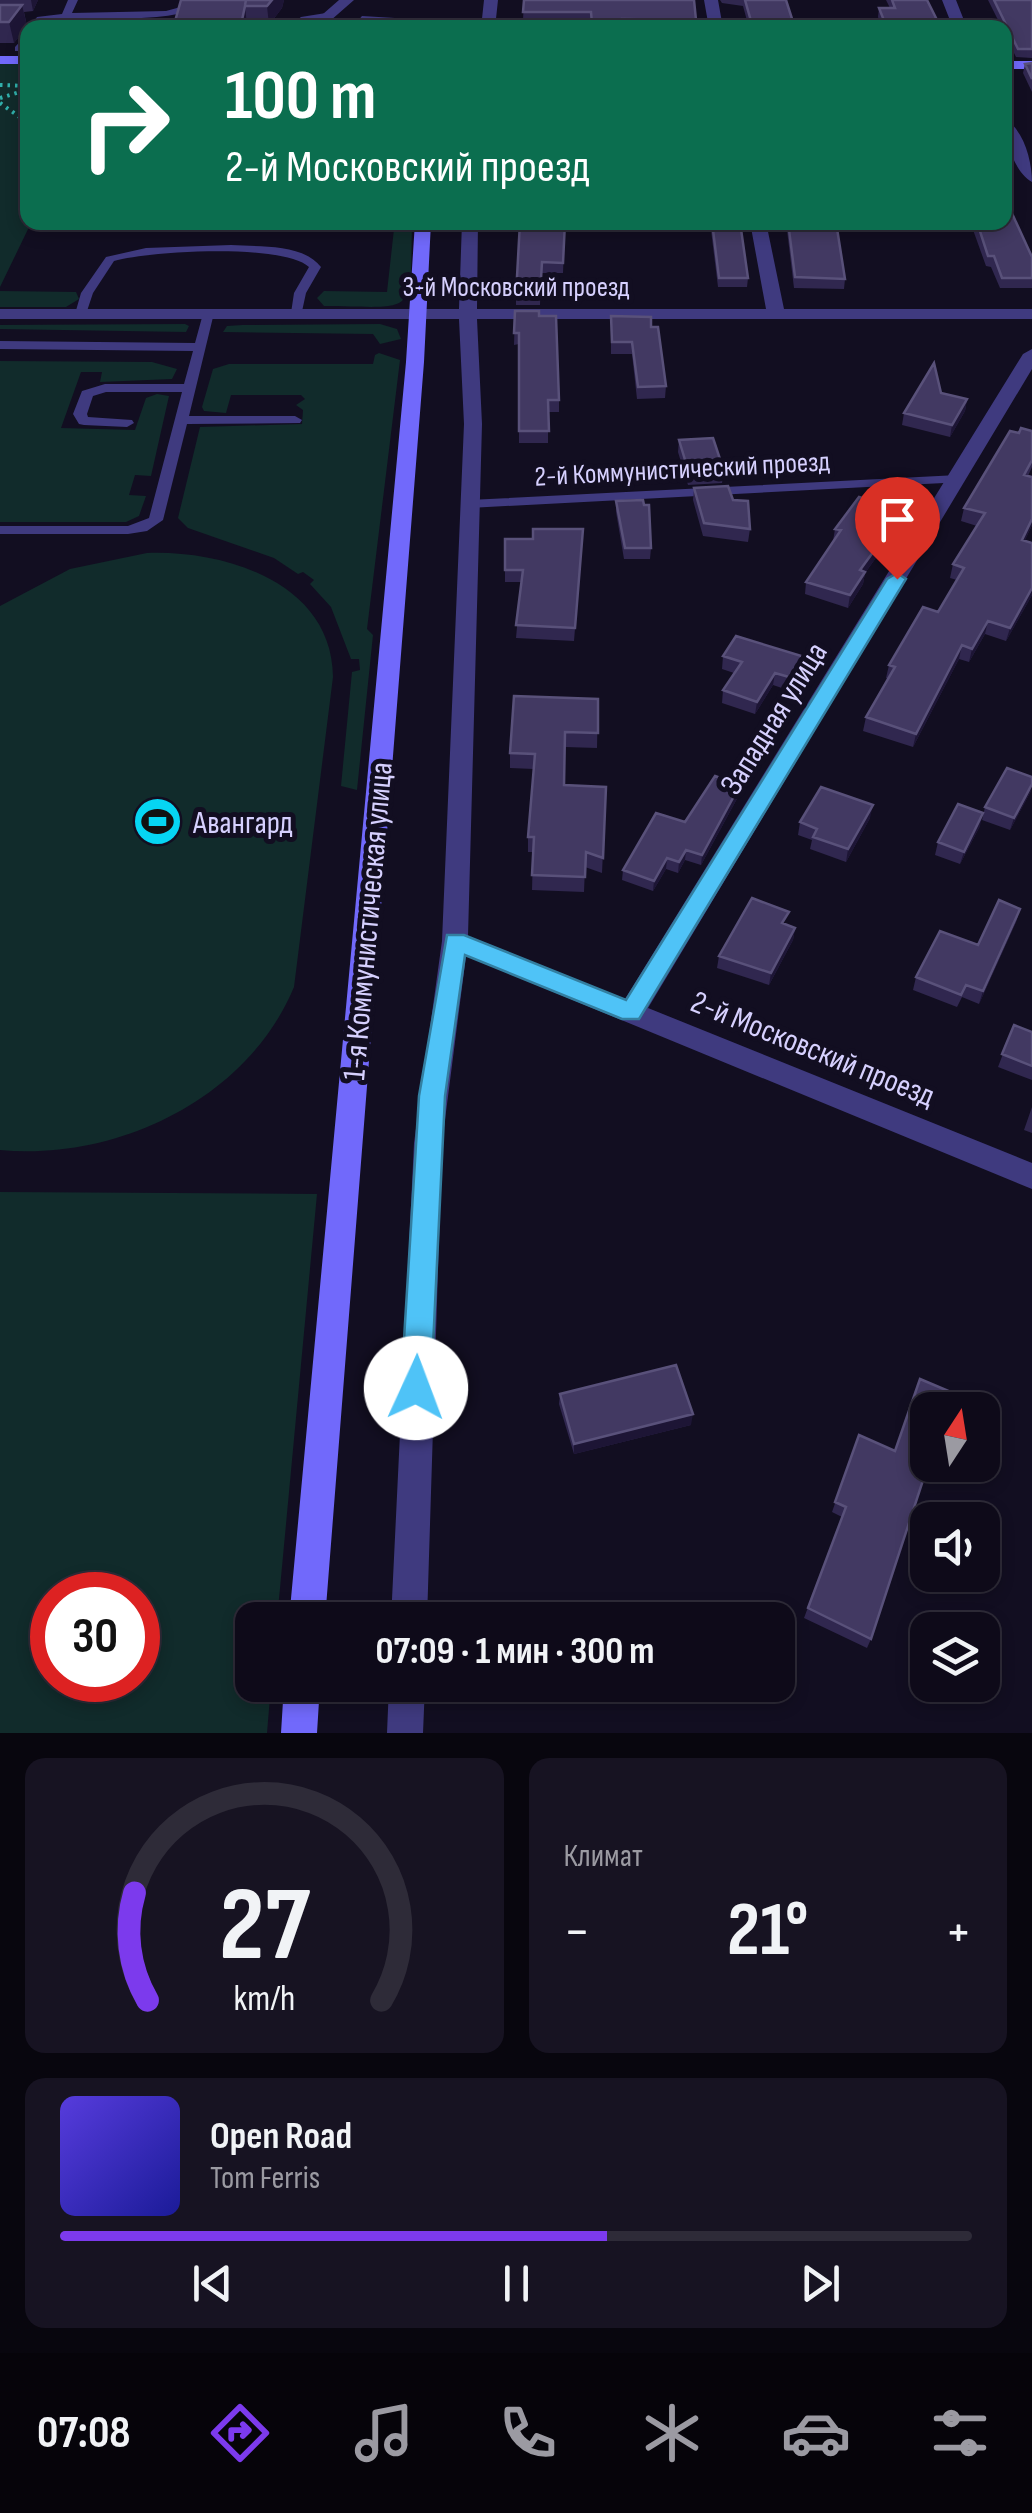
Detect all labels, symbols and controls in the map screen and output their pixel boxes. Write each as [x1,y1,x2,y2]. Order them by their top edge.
text: 100 m [225,55,376,139]
icon: right [60,60,190,190]
text: 2-й Московский проезд [225,140,589,195]
street label: 3-й Московский проезд [403,271,630,304]
street label: 2-й Коммунистический проезд [534,445,831,494]
pin [855,477,940,580]
icon: arrive [870,492,925,547]
street label: Западная улица [712,635,836,802]
street label: 1-я Коммунистическая улица [335,760,402,1082]
sports icon: Авангард [132,796,184,848]
place label: Авангард [192,804,293,843]
street label: 2-й Московский проезд [685,983,940,1116]
position arrow [364,1336,468,1440]
north arrow [910,1392,1000,1482]
map controls [910,1392,1000,1702]
button: sound [910,1502,1000,1592]
speed limit sign: 30 [30,1572,160,1702]
button: layers [910,1612,1000,1702]
text: 07:09 · 1 мин · 300 m [376,1629,654,1674]
text: Климат [564,1837,643,1876]
text: 27 [219,1864,310,1989]
text: 21° [727,1886,808,1977]
text: − [564,1899,590,1966]
text: + [945,1899,972,1966]
text: km/h [233,1978,295,2021]
text: Open Road [210,2114,352,2159]
text: Tom Ferris [210,2159,320,2198]
icon: previous [185,2256,240,2311]
icon: pause [489,2256,544,2311]
icon: next [793,2256,848,2311]
icon: directions [205,2398,275,2468]
icon: music [349,2398,419,2468]
icon: phone [493,2398,563,2468]
icon: climate [637,2398,707,2468]
icon: car [781,2398,851,2468]
icon: filters [925,2398,995,2468]
text: 07:08 [37,2406,131,2461]

